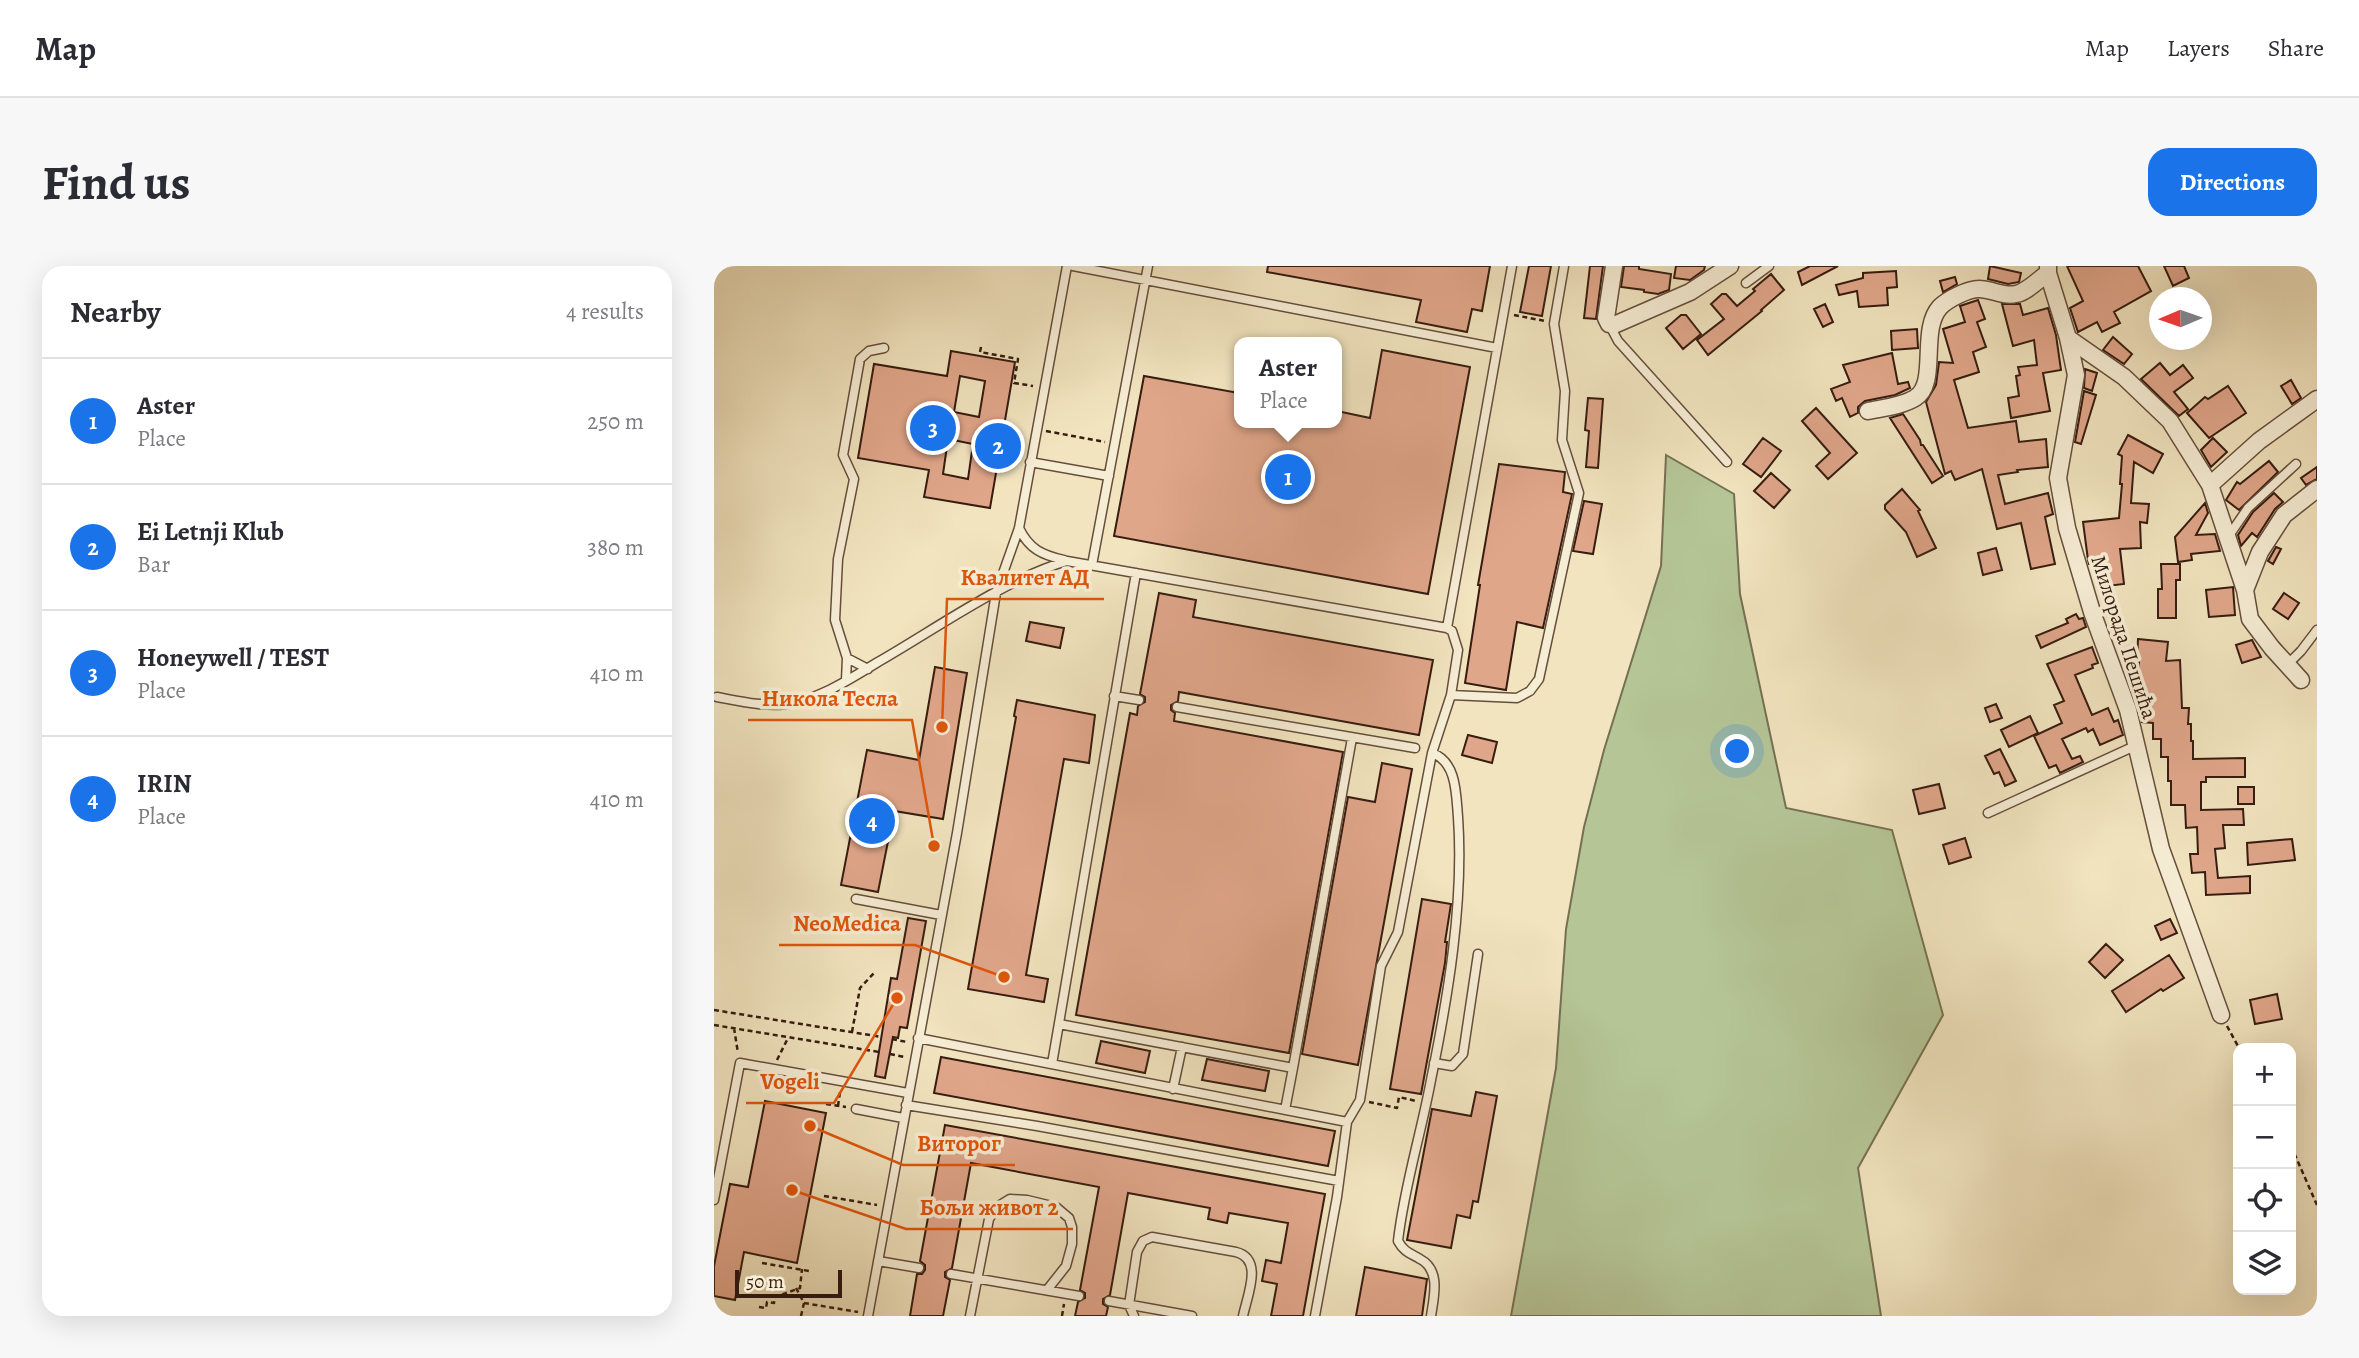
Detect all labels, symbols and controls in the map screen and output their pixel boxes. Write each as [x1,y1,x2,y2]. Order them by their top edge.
text: Map [35,26,96,71]
text: Map [2085,32,2129,64]
text: Layers [2167,32,2230,64]
text: Share [2268,32,2324,64]
button: Directions [2148,148,2317,216]
text: Find us [42,149,190,216]
north arrow [2149,287,2212,350]
text: Nearby [70,292,161,332]
text: 4 results [566,296,644,327]
popup [1234,337,1342,428]
text: Aster [1259,350,1317,385]
text: Place [1259,385,1308,416]
text: Aster [137,388,195,423]
pin: 3 [910,402,956,454]
text: 1 [89,406,97,437]
text: 250 m [587,406,644,437]
pin: 2 [975,420,1021,472]
text: Place [137,423,186,454]
pin: 1 [1265,451,1311,503]
text: Ei Letnji Klub [137,514,284,549]
text: 2 [87,532,99,563]
text: 380 m [587,532,644,563]
text: Bar [137,549,170,580]
street label: Милорада Пешића [2084,552,2164,723]
callout: Квалитет АД [947,555,1104,599]
text: Квалитет АД [960,562,1090,593]
text: Honeywell / TEST [137,640,329,675]
text: 3 [88,658,98,689]
text: 410 m [590,658,644,689]
text: Place [137,675,186,706]
callout: Никола Тесла [748,676,912,720]
text: Никола Тесла [762,683,898,714]
your location [1720,734,1754,768]
text: IRIN [137,766,192,801]
text: 4 [88,784,98,815]
text: 410 m [590,784,644,815]
pin: 4 [849,795,895,847]
text: Place [137,801,186,832]
callout: NeoMedica [779,901,915,945]
text: NeoMedica [793,908,901,939]
map controls [2233,1043,2296,1295]
button: + [2233,1043,2296,1106]
callout: Vogeli [746,1059,834,1103]
text: Vogeli [759,1066,820,1097]
button: − [2233,1106,2296,1169]
callout: Виторог [903,1121,1015,1165]
text: Виторог [917,1128,1001,1159]
button: locate [2233,1169,2296,1232]
callout: Бољи живот 2 [906,1185,1073,1229]
text: Бољи живот 2 [919,1192,1059,1223]
button: layers [2233,1232,2296,1295]
scale bar [735,1267,842,1299]
text: 50 m [746,1269,784,1295]

